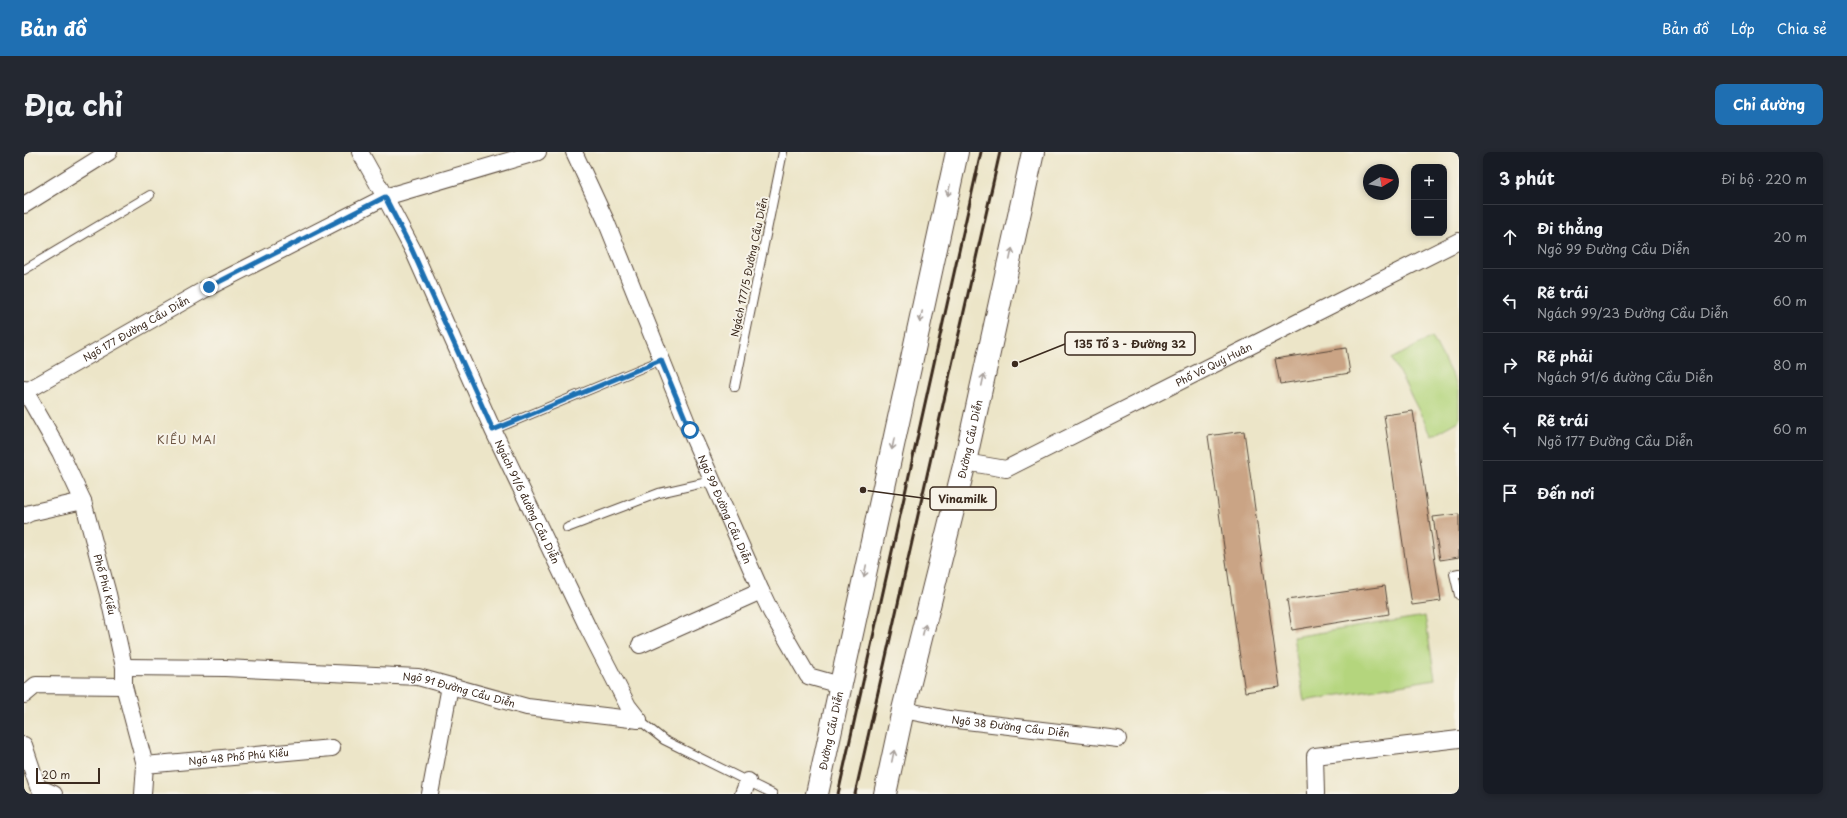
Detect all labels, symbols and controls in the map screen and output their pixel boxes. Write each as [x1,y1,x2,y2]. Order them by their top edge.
text: Bản đồ [20,14,87,42]
text: Bản đồ [1662,18,1709,39]
text: Lớp [1731,18,1755,39]
text: Chia sẻ [1777,18,1827,39]
text: Địa chỉ [24,83,123,126]
button: Chỉ đường [1715,84,1823,125]
north arrow [1363,164,1399,200]
map controls [1411,164,1447,236]
button: + [1411,164,1447,200]
text: 3 phút [1499,165,1555,191]
text: Đi bộ · 220 m [1721,169,1807,188]
one-way arrow [944,183,952,196]
street label: Ngách 177/5 Đường Cầu Diễn [726,196,771,338]
button: − [1411,200,1447,236]
text: Đi thẳng [1537,216,1603,239]
icon: ahead [1499,226,1521,248]
text: 20 m [1773,227,1807,246]
text: Ngõ 99 Đường Cầu Diễn [1537,239,1690,258]
one-way arrow [1007,247,1015,260]
route end [200,278,218,296]
text: Rẽ trái [1537,280,1588,303]
icon: left [1499,290,1521,312]
text: 60 m [1773,291,1807,310]
street label: Ngõ 177 Đường Cầu Diễn [80,292,192,365]
text: Ngách 99/23 Đường Cầu Diễn [1537,303,1729,322]
one-way arrow [916,310,924,323]
callout: 135 Tổ 3 - Đường 32 [1065,332,1195,355]
text: 135 Tổ 3 - Đường 32 [1074,335,1186,352]
street label: Phố Võ Quý Huân [1173,339,1254,390]
text: Rẽ phải [1537,344,1593,367]
icon: right [1499,354,1521,376]
text: 80 m [1773,355,1807,374]
text: Ngách 91/6 đường Cầu Diễn [1537,367,1713,386]
one-way arrow [979,374,987,387]
street label: Đường Cầu Diễn [953,398,985,480]
text: Rẽ trái [1537,408,1588,431]
icon: left [1499,418,1521,440]
text: 60 m [1773,419,1807,438]
route start [681,421,699,439]
district label: KIỀU MAI [157,431,217,448]
text: Ngõ 177 Đường Cầu Diễn [1537,431,1694,450]
street label: Ngách 91/6 đường Cầu Diễn [492,437,564,566]
one-way arrow [888,437,896,450]
street label: Ngõ 99 Đường Cầu Diễn [695,452,756,566]
text: Đến nơi [1537,481,1594,504]
icon: arrive [1499,482,1521,504]
callout: Vinamilk [930,487,996,510]
text: Vinamilk [938,490,988,507]
street label: Phố Phú Kiều [91,552,120,616]
one-way arrow [860,564,868,577]
one-way arrow [921,623,928,636]
street label: Ngõ 91 Đường Cầu Diễn [402,668,517,711]
street label: Đường Cầu Diễn [814,689,846,771]
street label: Ngõ 38 Đường Cầu Diễn [951,711,1071,740]
street label: Ngõ 48 Phố Phú Kiều [188,744,289,768]
one-way arrow [890,750,898,763]
scale bar [36,766,100,785]
text: 20 m [42,766,70,783]

